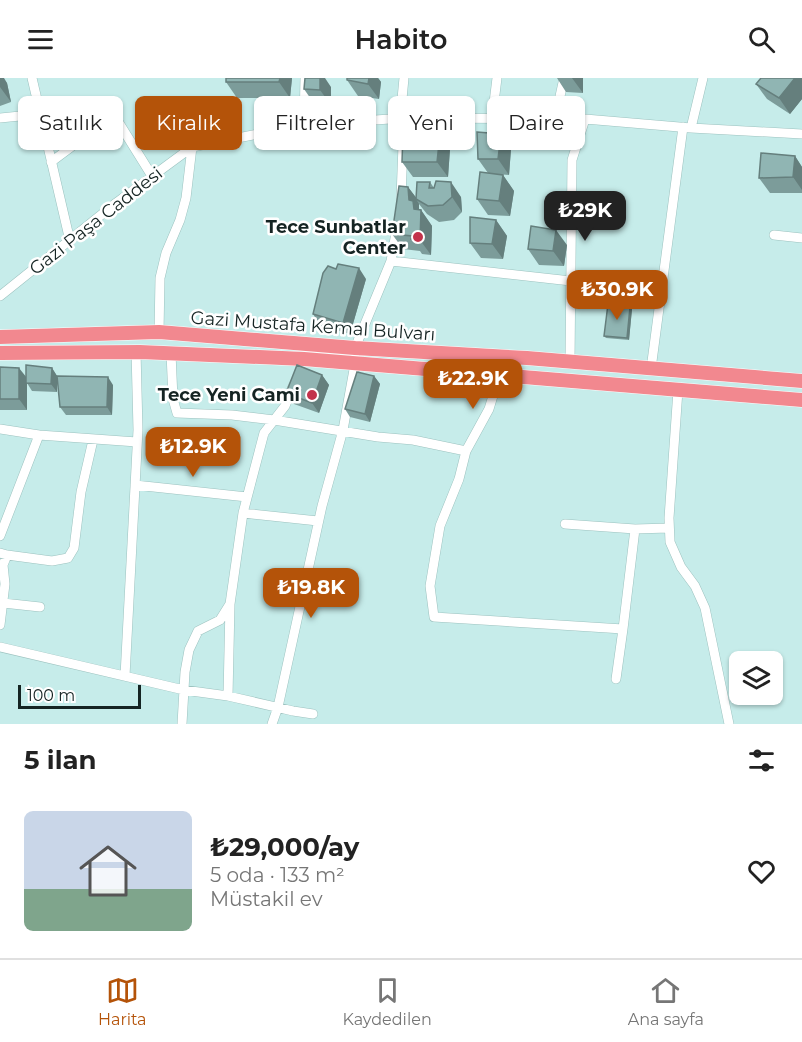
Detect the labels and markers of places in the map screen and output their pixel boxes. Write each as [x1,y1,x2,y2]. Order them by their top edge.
pin: ₺29K [549,191,621,242]
place label: Tece Sunbatlar Center [266,216,406,259]
marker: Tece Sunbatlar Center [411,230,425,244]
pin: ₺30.9K [568,270,666,321]
pin: ₺22.9K [424,359,522,410]
place label: Tece Yeni Cami [158,384,300,406]
marker: Tece Yeni Cami [305,388,319,402]
pin: ₺12.9K [144,427,242,478]
pin: ₺19.8K [262,568,360,619]

